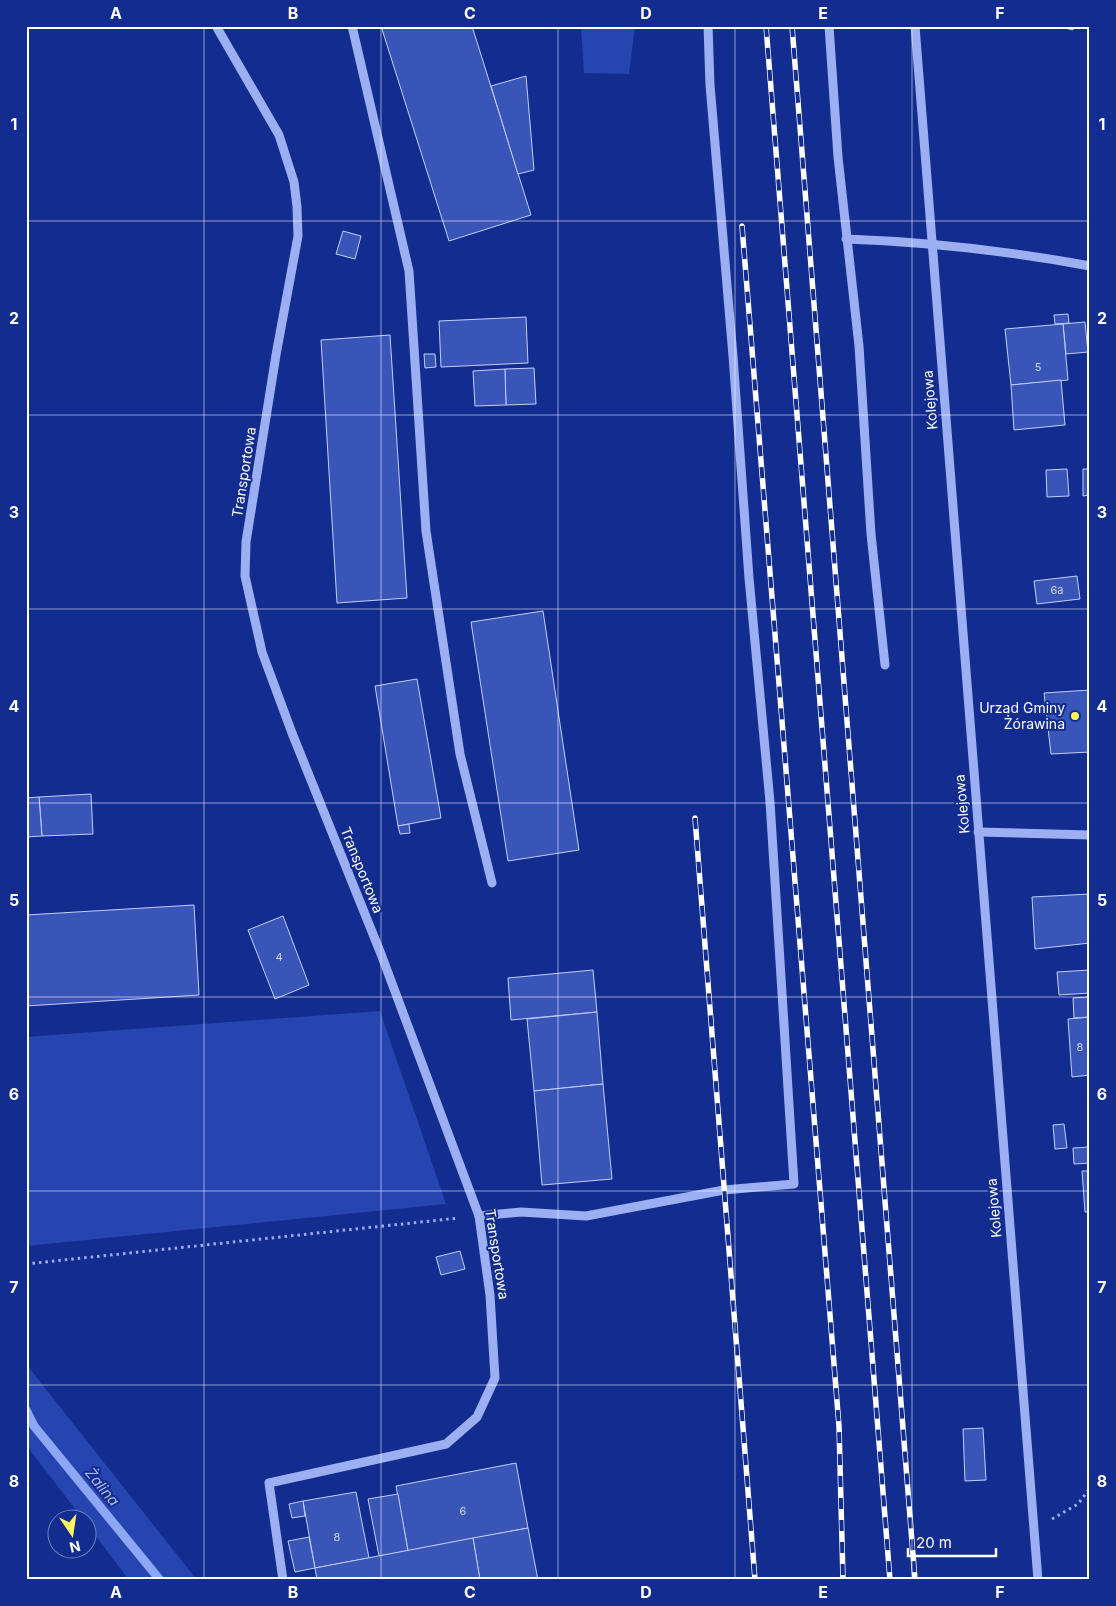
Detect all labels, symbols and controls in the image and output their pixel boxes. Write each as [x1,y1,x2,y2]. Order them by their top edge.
text: A [110,3,122,23]
text: B [288,3,298,23]
text: C [464,3,476,23]
text: D [640,3,652,23]
text: E [818,3,828,23]
text: F [995,3,1005,23]
text: 1 [11,114,17,134]
text: 1 [1099,114,1105,134]
text: 2 [9,308,19,328]
text: 2 [1097,308,1107,328]
house number: 5 [1035,360,1042,374]
street label: Kolejowa [918,370,941,430]
street label: Transportowa [228,425,259,518]
text: 3 [9,502,19,522]
text: 3 [1097,502,1107,522]
house number: 6a [1051,583,1064,597]
text: 4 [9,696,20,716]
text: 4 [1097,696,1108,716]
place label: Urząd Gminy Żórawina [979,699,1065,732]
marker: Urząd Gminy Żórawina [1069,710,1081,722]
street label: Kolejowa [950,774,973,834]
street label: Transportowa [337,824,387,915]
text: 5 [9,890,19,910]
text: 5 [1097,890,1107,910]
house number: 4 [275,950,283,964]
house number: 8 [1077,1040,1084,1054]
text: 6 [9,1084,19,1104]
text: 6 [1097,1084,1107,1104]
street label: Kolejowa [982,1178,1005,1238]
street label: Transportowa [482,1207,513,1300]
text: 7 [9,1277,19,1297]
text: 7 [1097,1277,1107,1297]
water label: Żalina [81,1464,124,1510]
text: 8 [9,1471,19,1491]
text: 8 [1097,1471,1107,1491]
house number: 6 [460,1504,467,1518]
north arrow [48,1508,98,1558]
scale bar [908,1526,996,1558]
house number: 8 [334,1530,341,1544]
text: 20 m [916,1533,952,1552]
text: N [68,1538,82,1557]
text: A [110,1582,122,1602]
text: B [288,1582,298,1602]
text: C [464,1582,476,1602]
text: D [640,1582,652,1602]
text: E [818,1582,828,1602]
text: F [995,1582,1005,1602]

